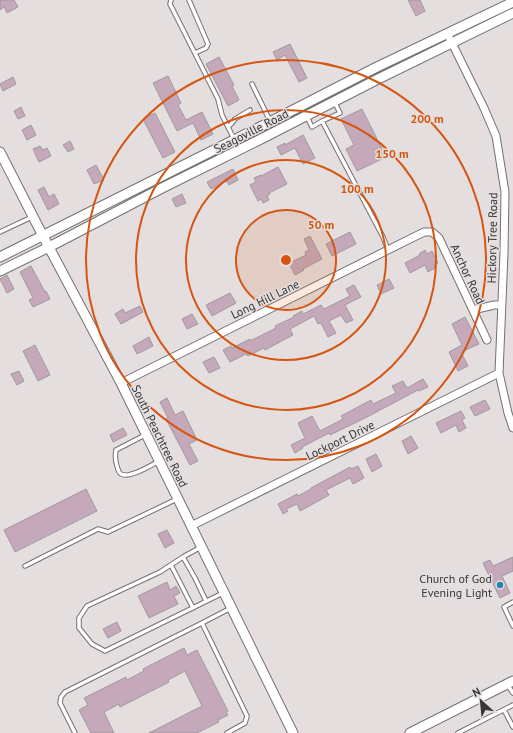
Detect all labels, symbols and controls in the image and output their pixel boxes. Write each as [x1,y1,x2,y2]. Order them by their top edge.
street label: Seagoville Road [211,106,291,156]
text: 200 m [410,111,444,126]
text: 150 m [375,146,409,161]
text: 100 m [340,181,374,196]
street label: Hickory Tree Road [484,192,500,284]
text: 50 m [308,217,334,232]
street label: Anchor Road [448,242,488,306]
centre of rings [279,253,293,267]
street label: Long Hill Lane [228,276,302,322]
street label: South Peachtree Road [129,382,191,490]
street label: Lockport Drive [303,417,377,463]
place label: Church of God Evening Light [419,571,492,600]
marker: Church of God Evening Light [495,580,505,590]
north arrow [461,681,501,721]
text: N [470,684,483,700]

